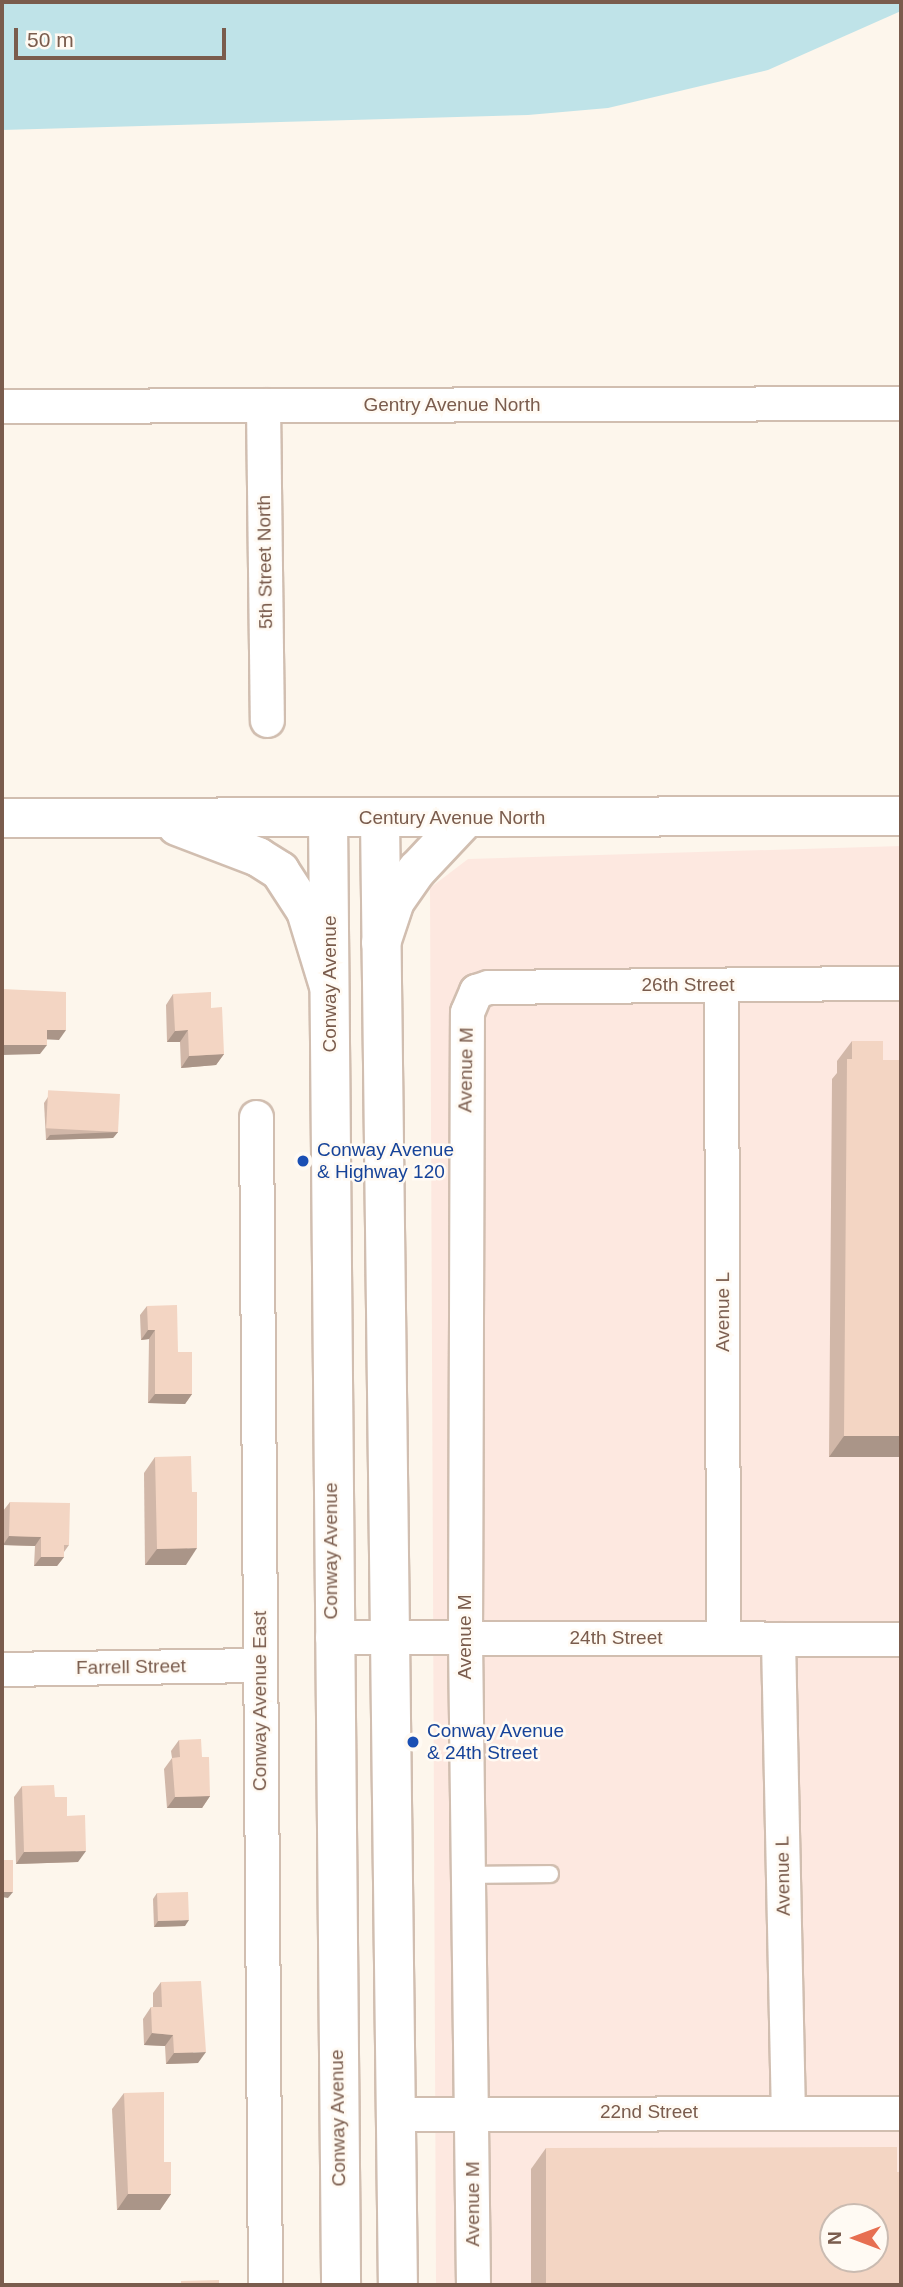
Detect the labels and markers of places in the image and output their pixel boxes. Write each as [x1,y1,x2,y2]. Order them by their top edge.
place label: Conway Avenue & Highway 120 [317,1139,455,1183]
marker: Conway Avenue & Highway 120 [295,1153,311,1169]
place label: Conway Avenue & 24th Street [427,1720,565,1764]
marker: Conway Avenue & 24th Street [405,1734,421,1750]

